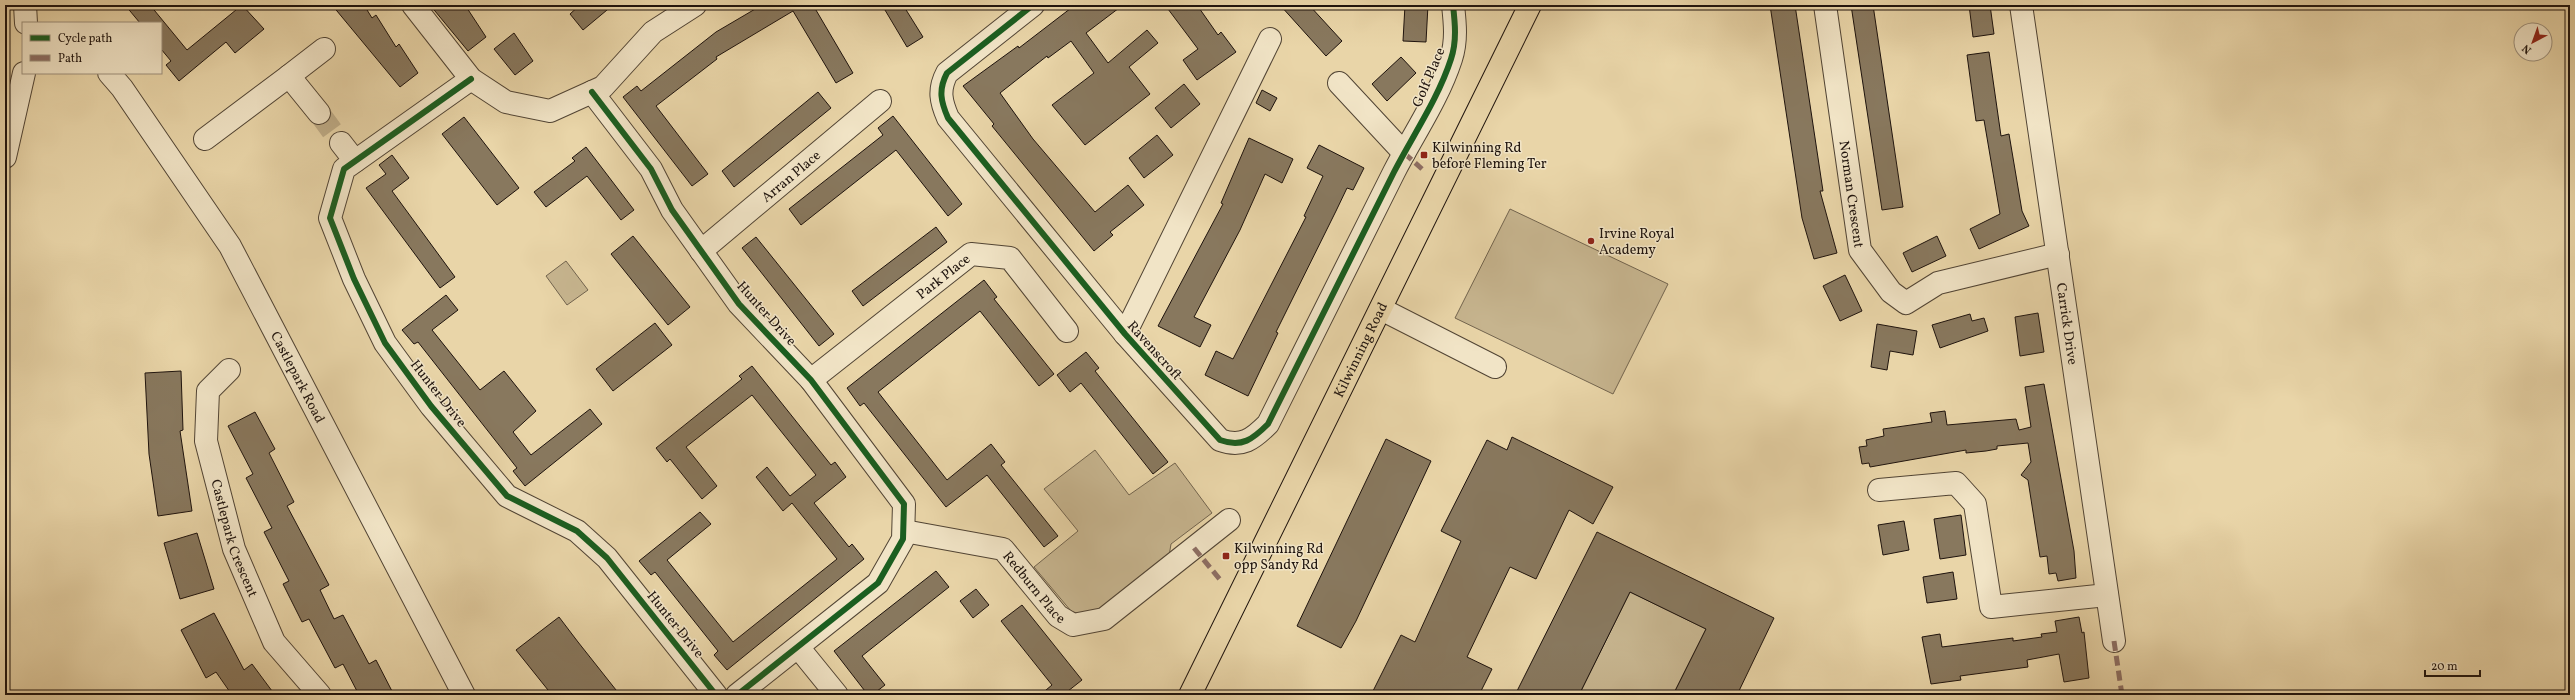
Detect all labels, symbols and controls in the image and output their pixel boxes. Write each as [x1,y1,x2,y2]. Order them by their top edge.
legend [22,22,162,74]
north arrow [2513,22,2553,62]
text: Cycle path [58,31,113,47]
text: N [2519,40,2535,57]
street label: Golf Place [1408,45,1451,110]
text: Path [58,51,82,67]
place label: Kilwinning Rd before Fleming Ter [1432,139,1547,174]
street label: Norman Crescent [1833,139,1868,249]
street label: Arran Place [758,146,826,207]
marker: Kilwinning Rd before Fleming Ter [1419,150,1429,160]
place label: Irvine Royal Academy [1599,225,1675,260]
marker: Irvine Royal Academy [1586,236,1596,246]
street label: Park Place [913,250,975,304]
street label: Hunter Drive [732,278,800,351]
street label: Carrick Drive [2051,282,2082,366]
street label: Kilwinning Road [1330,299,1393,401]
street label: Ravenscroft [1122,317,1186,385]
street label: Castlepark Road [265,329,329,427]
street label: Hunter Drive [405,356,470,432]
street label: Castlepark Crescent [205,477,262,600]
place label: Kilwinning Rd opp Sandy Rd [1234,540,1323,575]
street label: Redburn Place [998,548,1068,629]
marker: Kilwinning Rd opp Sandy Rd [1221,551,1231,561]
street label: Hunter Drive [642,587,708,663]
scale bar [2425,652,2480,678]
text: 20 m [2431,659,2458,675]

